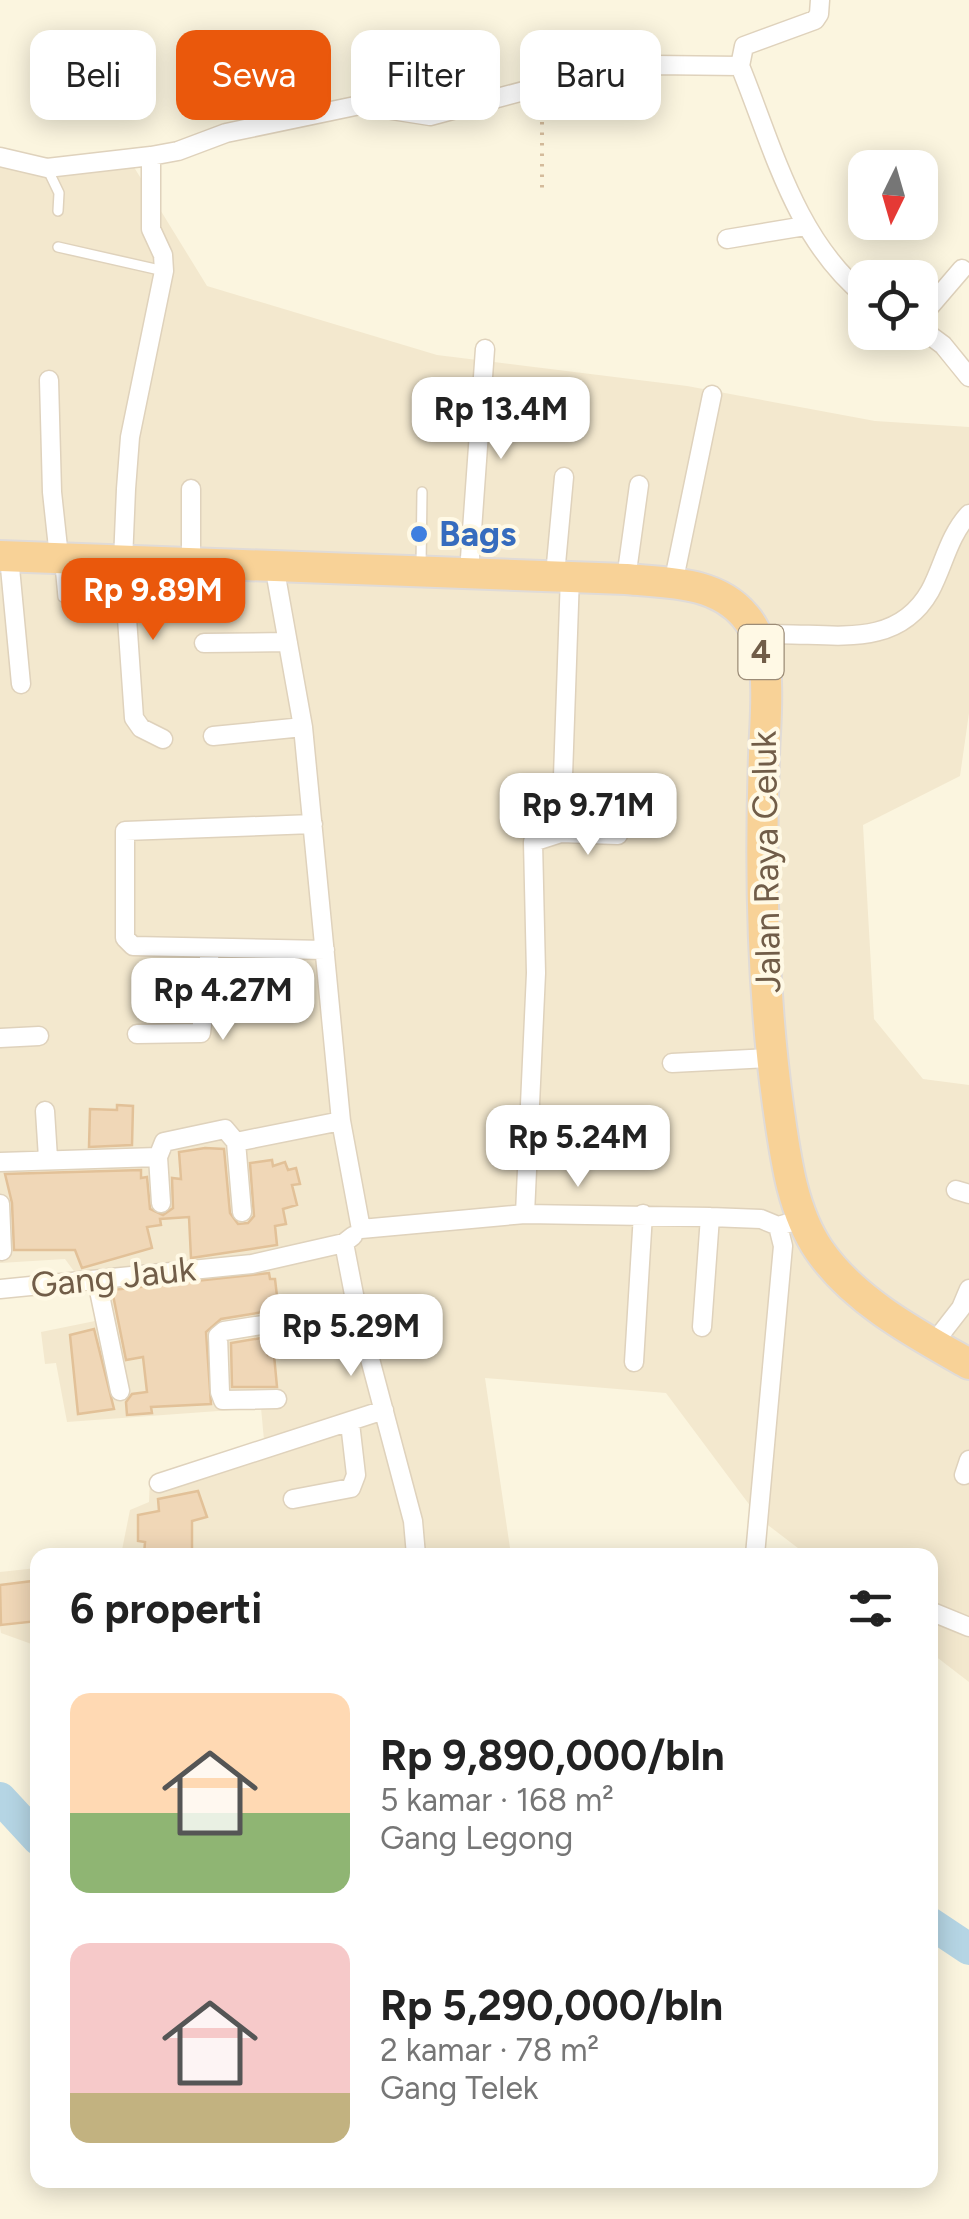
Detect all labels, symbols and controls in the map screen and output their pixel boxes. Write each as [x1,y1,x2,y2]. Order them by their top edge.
chip: Beli [30,30,156,120]
chip: Sewa [176,30,331,120]
chip: Filter [351,30,500,120]
chip: Baru [520,30,661,120]
north arrow [848,150,938,240]
map controls [848,150,938,350]
button: locate [848,260,938,350]
pin: Rp 13.4M [398,377,604,462]
text: Rp 13.4M [434,390,568,428]
place label: Bags [439,513,516,555]
marker: Bags [408,523,430,545]
pin: Rp 9.89M [50,558,256,643]
text: Rp 9.89M [83,571,223,609]
road number: 4 [738,625,784,679]
street label: Jalan Raya Celuk [743,731,789,993]
pin: Rp 9.71M [485,773,691,858]
text: Rp 9.71M [522,786,654,824]
pin: Rp 4.27M [120,958,326,1043]
text: Rp 4.27M [153,971,293,1009]
pin: Rp 5.24M [475,1105,681,1190]
text: Rp 5.24M [508,1118,648,1156]
street label: Gang Jauk [28,1247,198,1307]
pin: Rp 5.29M [248,1294,454,1379]
text: Rp 5.29M [282,1307,420,1345]
icon: filters [843,1581,898,1636]
text: 6 properti [70,1583,262,1634]
text: Rp 9,890,000/bln [380,1730,725,1781]
icon: home [150,1733,270,1853]
text: 5 kamar · 168 m² [380,1781,614,1819]
text: Gang Legong [380,1819,573,1857]
text: Rp 5,290,000/bln [380,1980,723,2031]
icon: home [150,1983,270,2103]
text: 2 kamar · 78 m² [380,2031,599,2069]
text: Gang Telek [380,2069,538,2107]

